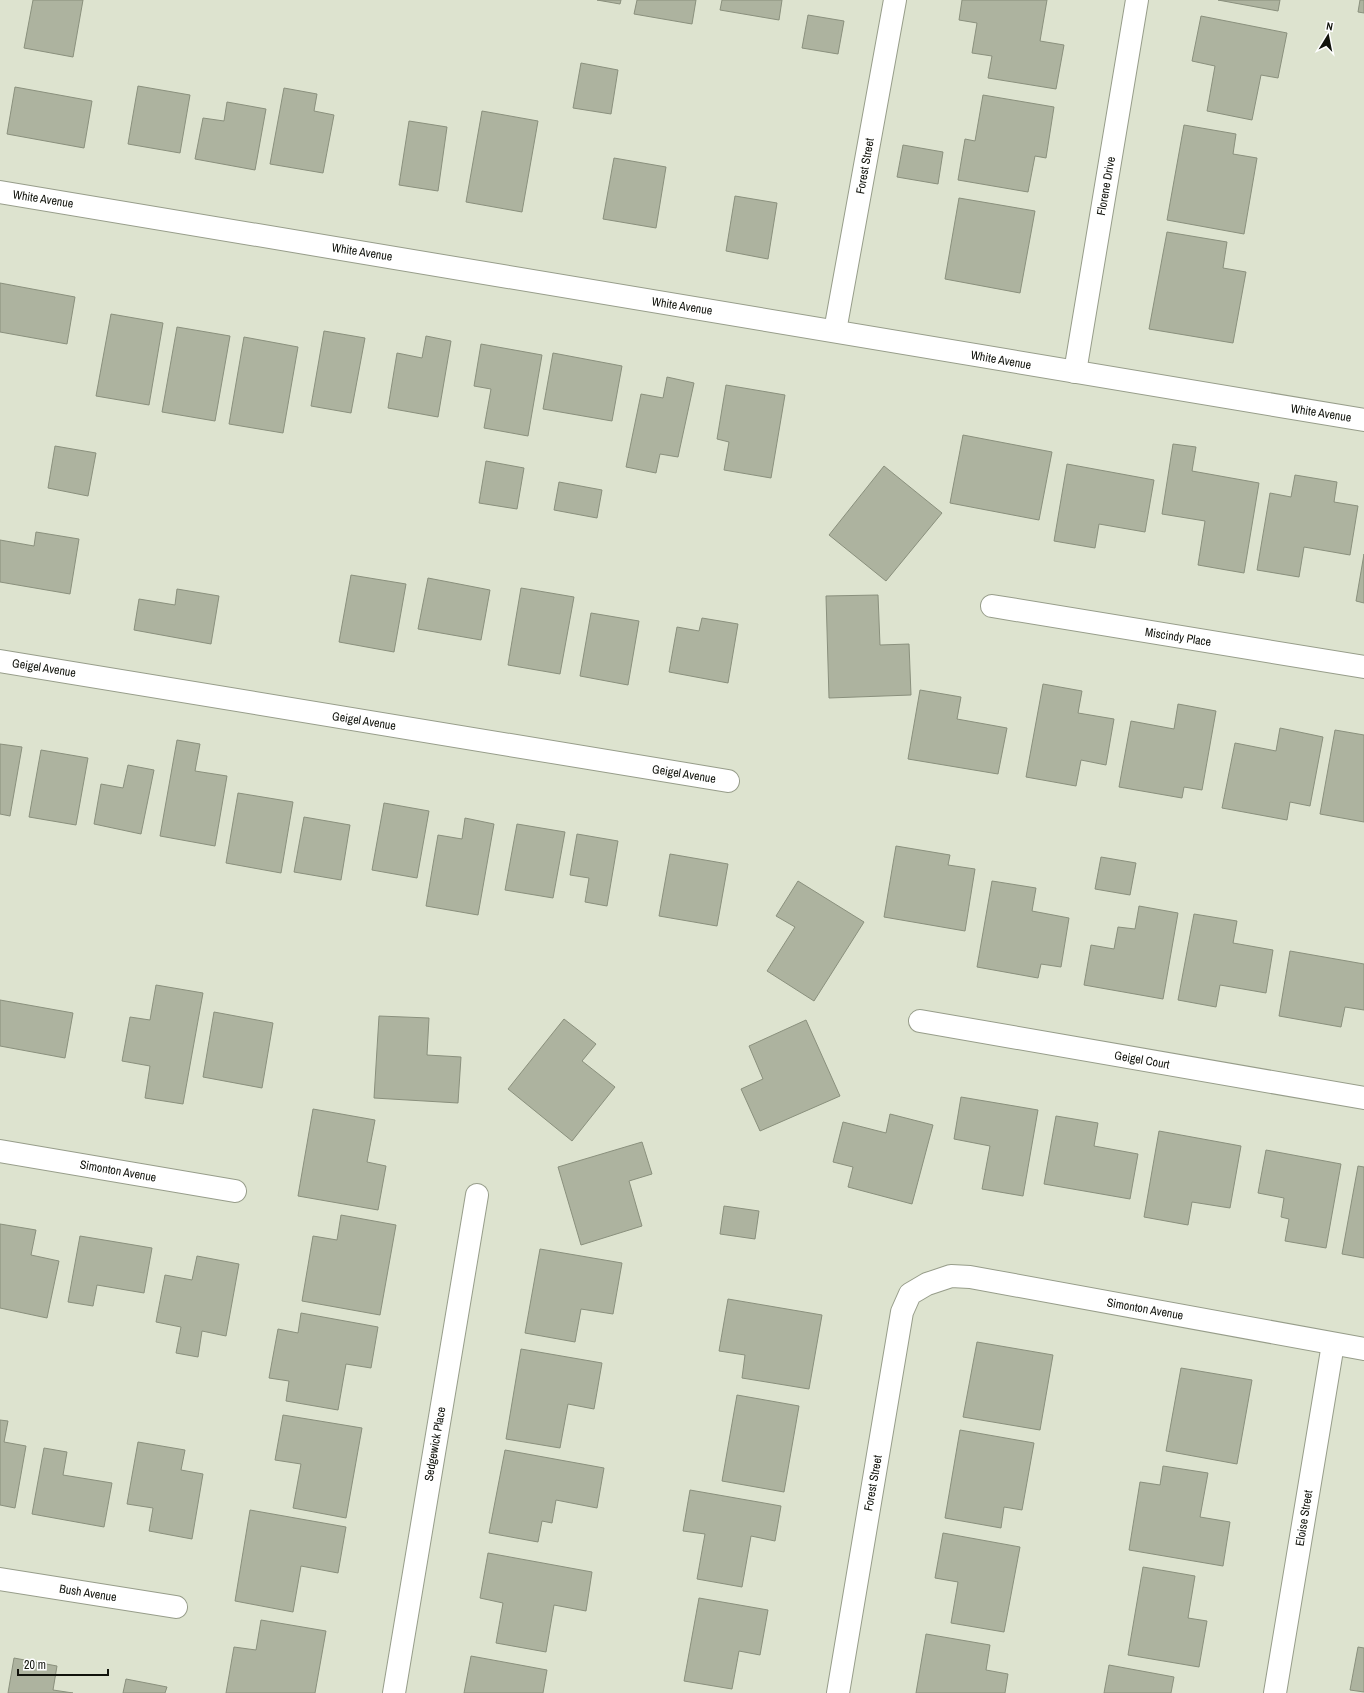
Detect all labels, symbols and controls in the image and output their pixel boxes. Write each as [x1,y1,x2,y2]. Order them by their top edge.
north arrow [1308,16,1348,56]
text: N [1325,19,1334,34]
street label: Forest Street [852,137,878,195]
street label: Florene Drive [1093,155,1119,217]
street label: White Avenue [12,186,74,212]
street label: White Avenue [331,239,393,265]
street label: White Avenue [651,293,713,319]
street label: White Avenue [970,347,1032,373]
street label: White Avenue [1290,400,1352,426]
street label: Miscindy Place [1144,624,1212,650]
street label: Geigel Avenue [11,655,77,681]
street label: Geigel Avenue [331,708,397,734]
street label: Geigel Avenue [651,761,717,787]
street label: Geigel Court [1113,1047,1171,1073]
street label: Simonton Avenue [78,1156,158,1186]
street label: Simonton Avenue [1105,1294,1185,1324]
street label: Sedgewick Place [421,1405,449,1483]
street label: Forest Street [860,1454,886,1512]
street label: Eloise Street [1292,1489,1316,1547]
street label: Bush Avenue [58,1581,118,1605]
scale bar [18,1651,108,1677]
text: 20 m [24,1657,46,1673]

